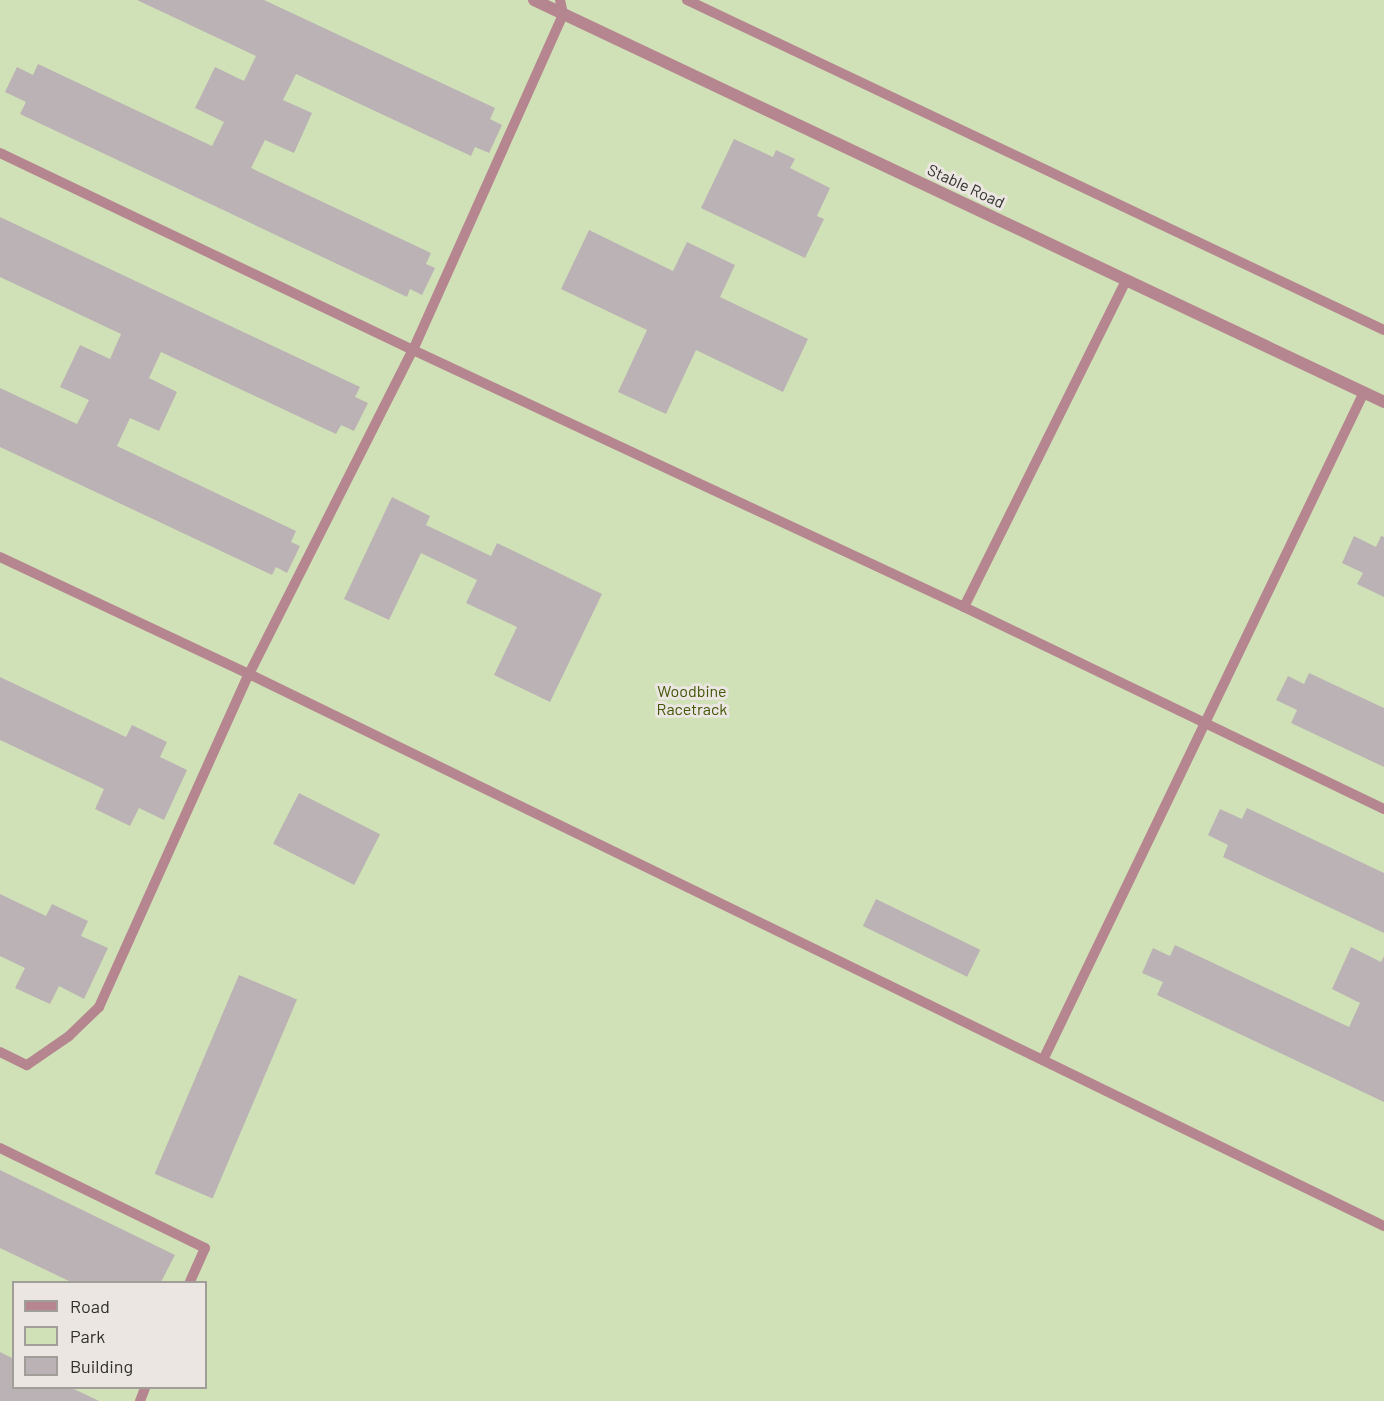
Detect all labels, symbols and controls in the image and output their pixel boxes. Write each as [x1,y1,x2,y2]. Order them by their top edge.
street label: Stable Road [924,160,1008,212]
park label: Woodbine Racetrack [657,681,727,719]
legend [12,1281,207,1389]
text: Road [70,1295,110,1317]
text: Park [70,1325,105,1347]
text: Building [70,1355,133,1377]

